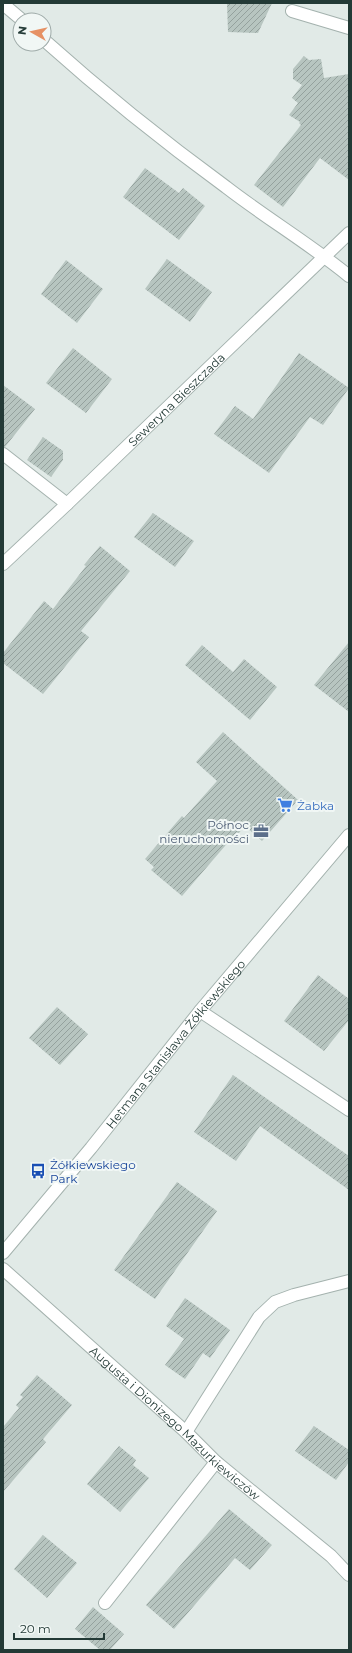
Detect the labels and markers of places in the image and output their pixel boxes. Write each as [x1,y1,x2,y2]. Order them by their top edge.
supermarket icon: Żabka [276,796,294,814]
place label: Żabka [297,798,334,813]
place label: Północ nieruchomości [159,817,249,846]
office icon: Północ nieruchomości [252,822,270,840]
place label: Żółkiewskiego Park [50,1157,136,1186]
bus stop icon: Żółkiewskiego Park [29,1162,47,1180]

